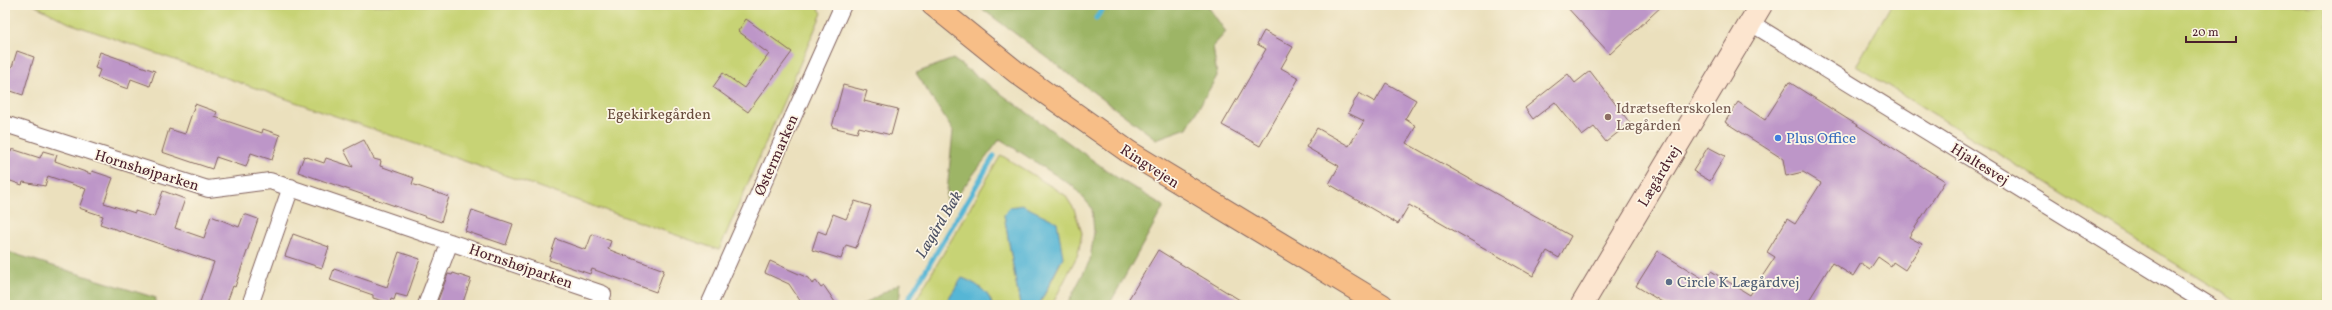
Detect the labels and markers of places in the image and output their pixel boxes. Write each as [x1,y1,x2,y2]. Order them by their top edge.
place label: Idrætsefterskolen Lægården [1616,99,1732,137]
marker: Idrætsefterskolen Lægården [1603,112,1613,122]
place label: Plus Office [1786,129,1856,150]
marker: Plus Office [1773,133,1783,143]
place label: Circle K Lægårdvej [1677,273,1800,294]
marker: Circle K Lægårdvej [1664,277,1674,287]

